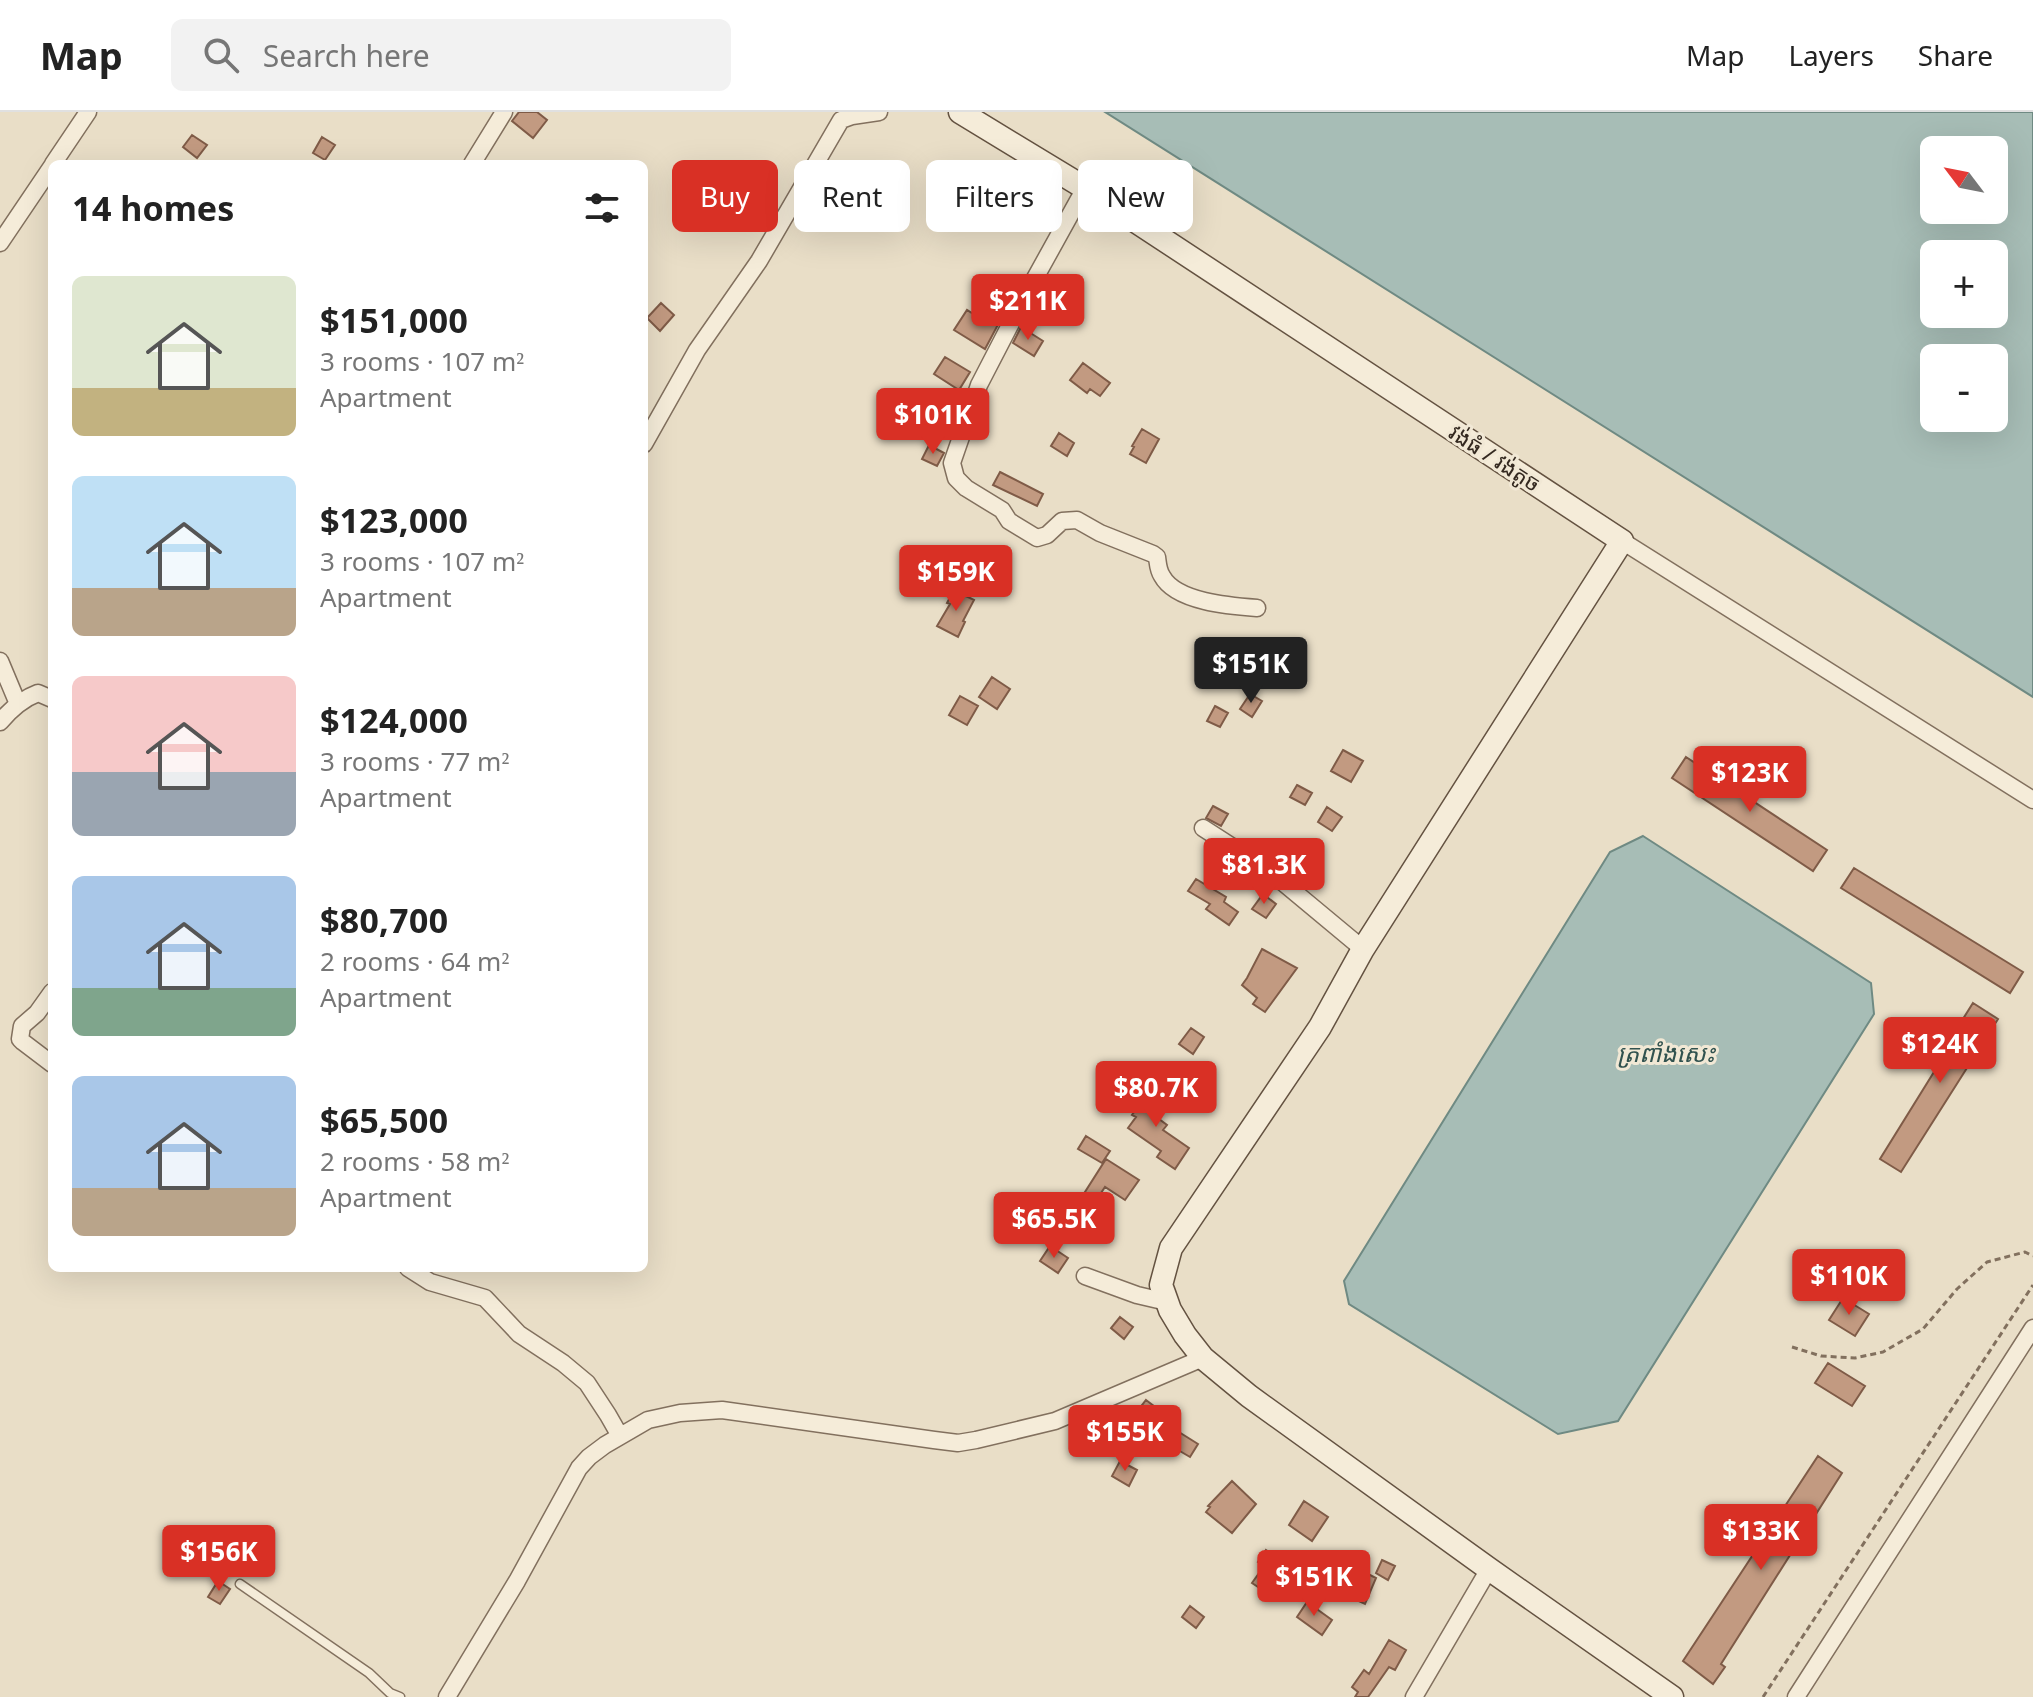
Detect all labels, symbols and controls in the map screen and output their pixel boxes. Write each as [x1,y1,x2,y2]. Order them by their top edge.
search box [171,19,731,91]
text: Map [40,29,123,81]
icon: search [199,33,243,77]
text: Search here [263,35,430,76]
text: Map [1686,36,1744,74]
text: Layers [1788,36,1874,74]
text: Share [1918,36,1993,74]
north arrow [1920,136,2008,224]
map controls [1920,136,2008,432]
chip: Buy [672,160,778,232]
chip: Rent [794,160,910,232]
chip: Filters [926,160,1062,232]
chip: New [1078,160,1193,232]
text: 14 homes [72,185,234,231]
icon: filters [580,186,624,230]
button: + [1920,240,2008,328]
pin: $211K [972,274,1084,342]
text: $211K [989,282,1067,318]
text: $151,000 [320,297,468,343]
icon: home [136,308,232,404]
text: 3 rooms · 107 m² [320,343,524,379]
button: − [1920,344,2008,432]
text: Apartment [320,379,452,415]
pin: $101K [877,388,989,456]
text: $101K [894,396,972,432]
street label: វង់ធំ / វង់តូច [1444,416,1547,498]
text: $123,000 [320,497,468,543]
icon: home [136,508,232,604]
text: 3 rooms · 107 m² [320,543,524,579]
pin: $159K [900,545,1012,613]
text: $159K [917,553,995,589]
text: Apartment [320,579,452,615]
pin: $151K [1195,637,1307,705]
text: $151K [1212,645,1290,681]
text: $124,000 [320,697,468,743]
icon: home [136,708,232,804]
text: 3 rooms · 77 m² [320,743,509,779]
pin: $123K [1694,746,1806,814]
text: $123K [1711,754,1789,790]
text: Apartment [320,779,452,815]
pin: $81.3K [1199,838,1329,906]
text: $81.3K [1222,846,1306,882]
text: $80,700 [320,897,448,943]
icon: home [136,908,232,1004]
text: 2 rooms · 64 m² [320,943,509,979]
text: Apartment [320,979,452,1015]
pin: $124K [1884,1017,1996,1085]
text: $124K [1901,1025,1979,1061]
water label: ត្រពាំងសេះ [1617,1036,1717,1069]
pin: $80.7K [1091,1061,1221,1129]
text: $80.7K [1114,1069,1198,1105]
text: $65,500 [320,1097,448,1143]
icon: home [136,1108,232,1204]
text: 2 rooms · 58 m² [320,1143,509,1179]
text: Apartment [320,1179,452,1215]
pin: $65.5K [989,1192,1119,1260]
text: $65.5K [1012,1200,1096,1236]
pin: $110K [1793,1249,1905,1317]
text: $110K [1810,1257,1888,1293]
pin: $155K [1069,1405,1181,1473]
text: $155K [1086,1413,1164,1449]
pin: $133K [1705,1504,1817,1572]
text: $133K [1722,1512,1800,1548]
pin: $156K [163,1525,275,1593]
text: $156K [180,1533,258,1569]
pin: $151K [1258,1550,1370,1618]
text: $151K [1275,1558,1353,1594]

